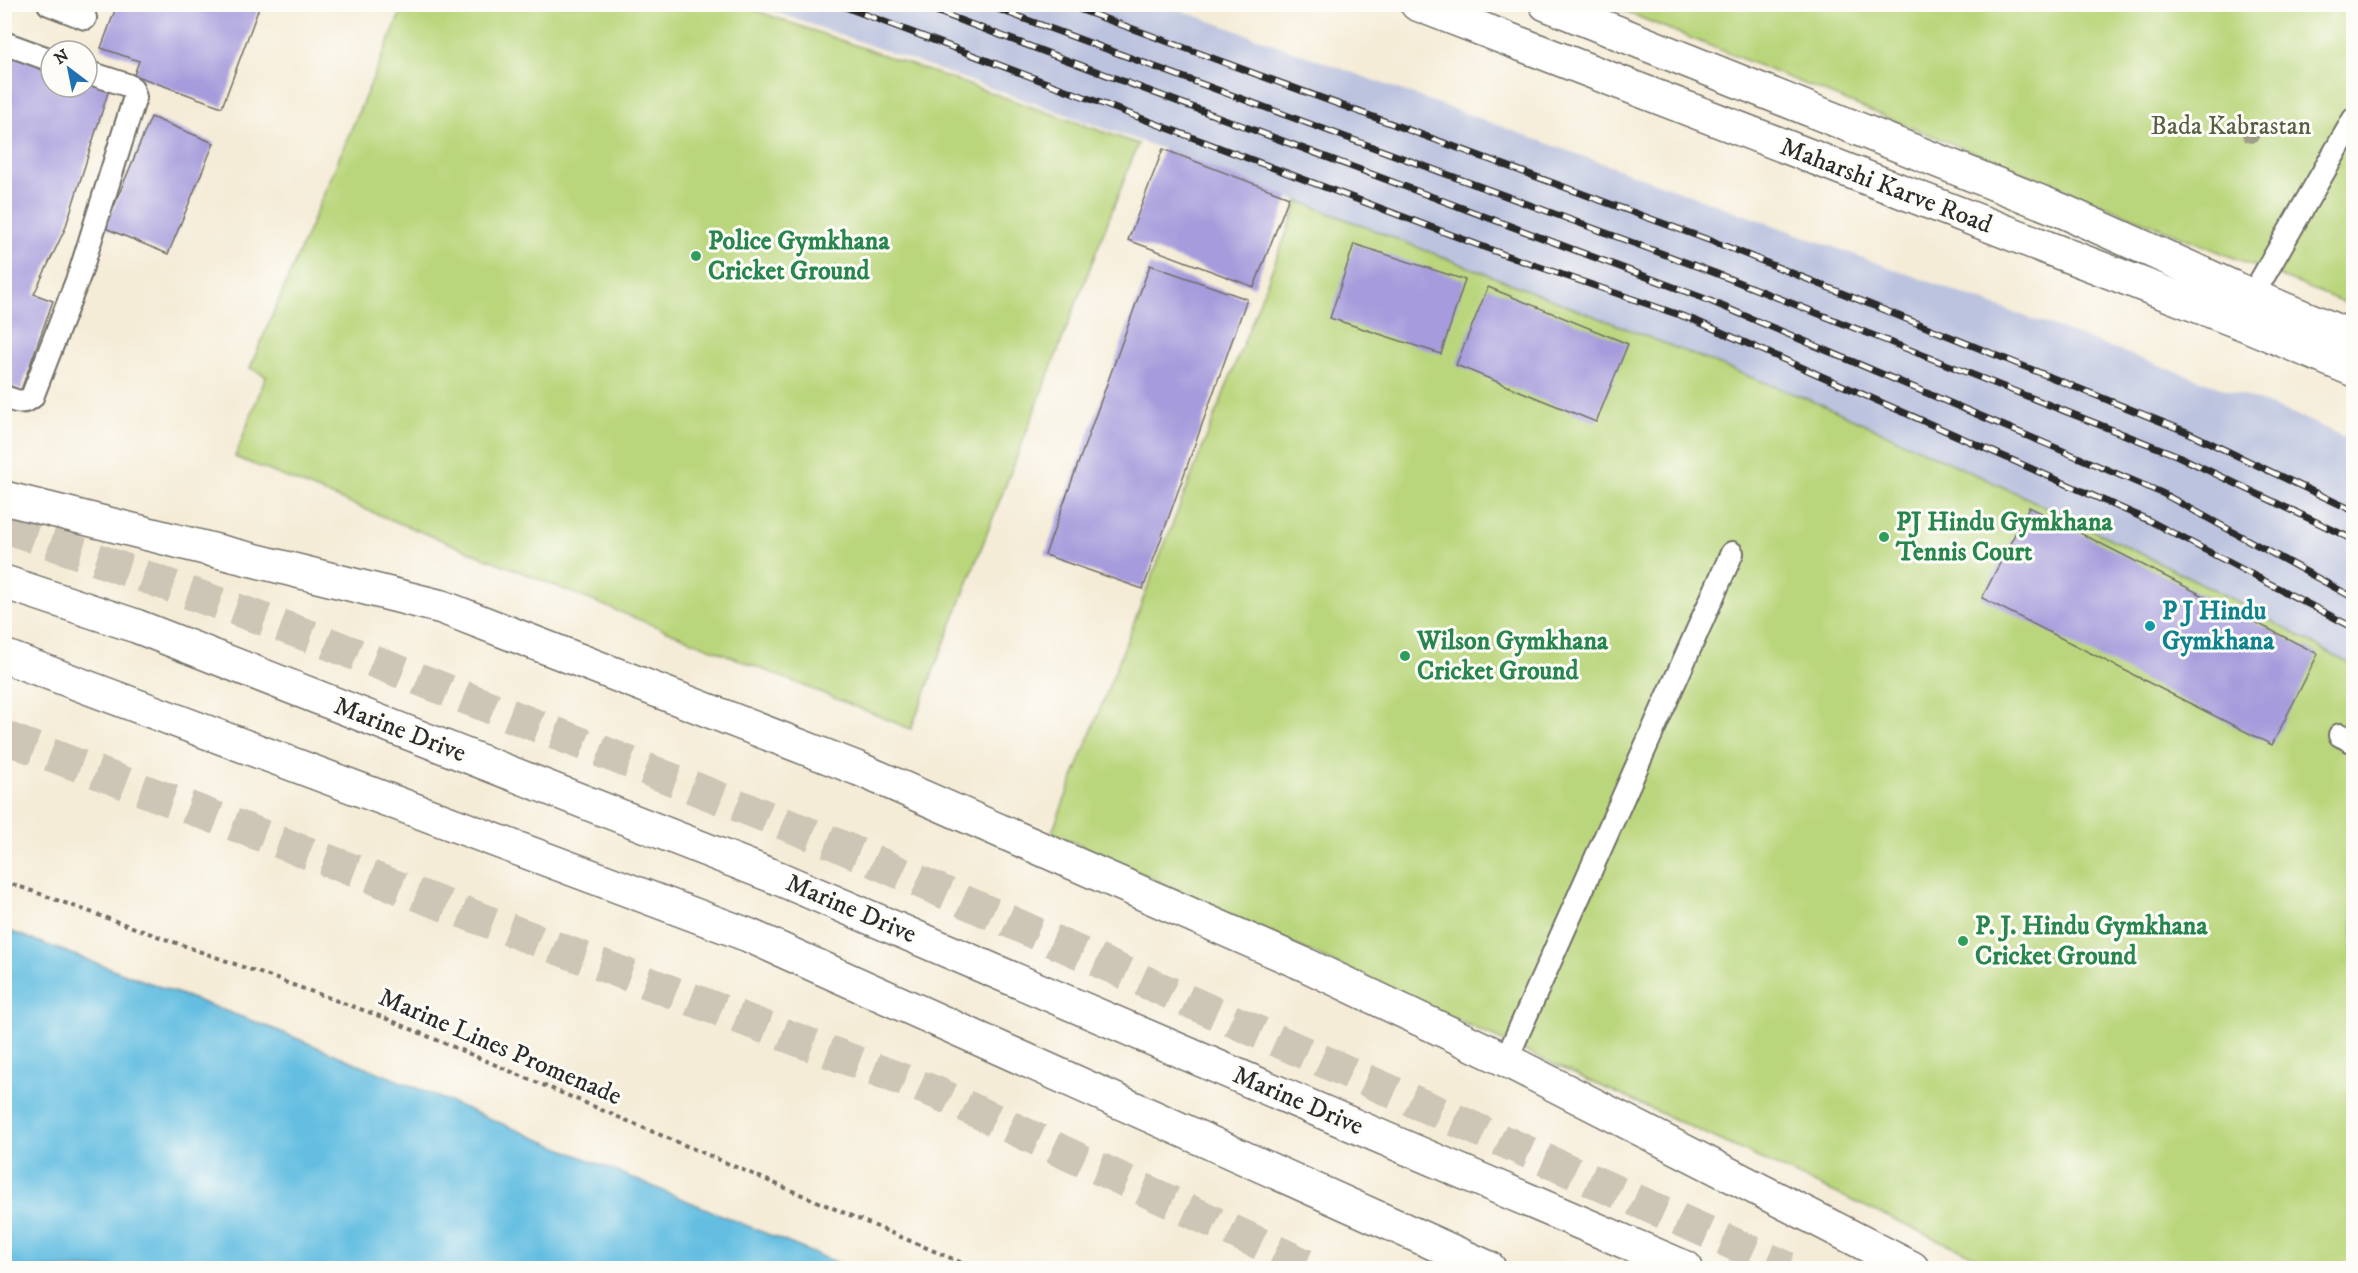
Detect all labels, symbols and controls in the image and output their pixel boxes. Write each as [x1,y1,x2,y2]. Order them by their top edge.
north arrow [39,39,99,99]
text: N [51,45,72,69]
park label: Bada Kabrastan [2151,110,2312,143]
street label: Maharshi Karve Road [1775,130,1997,242]
place label: Police Gymkhana Cricket Ground [708,225,890,288]
marker: Police Gymkhana Cricket Ground [689,249,703,263]
place label: PJ Hindu Gymkhana Tennis Court [1895,506,2113,569]
marker: PJ Hindu Gymkhana Tennis Court [1877,530,1891,544]
place label: P J Hindu Gymkhana [2162,595,2275,658]
marker: P J Hindu Gymkhana [2143,619,2157,633]
place label: Wilson Gymkhana Cricket Ground [1416,625,1609,688]
marker: Wilson Gymkhana Cricket Ground [1398,649,1412,663]
street label: Marine Drive [329,690,471,770]
street label: Marine Drive [781,867,921,951]
place label: P. J. Hindu Gymkhana Cricket Ground [1975,910,2208,973]
marker: P. J. Hindu Gymkhana Cricket Ground [1956,934,1970,948]
street label: Marine Lines Promenade [373,981,627,1113]
street label: Marine Drive [1228,1059,1368,1143]

